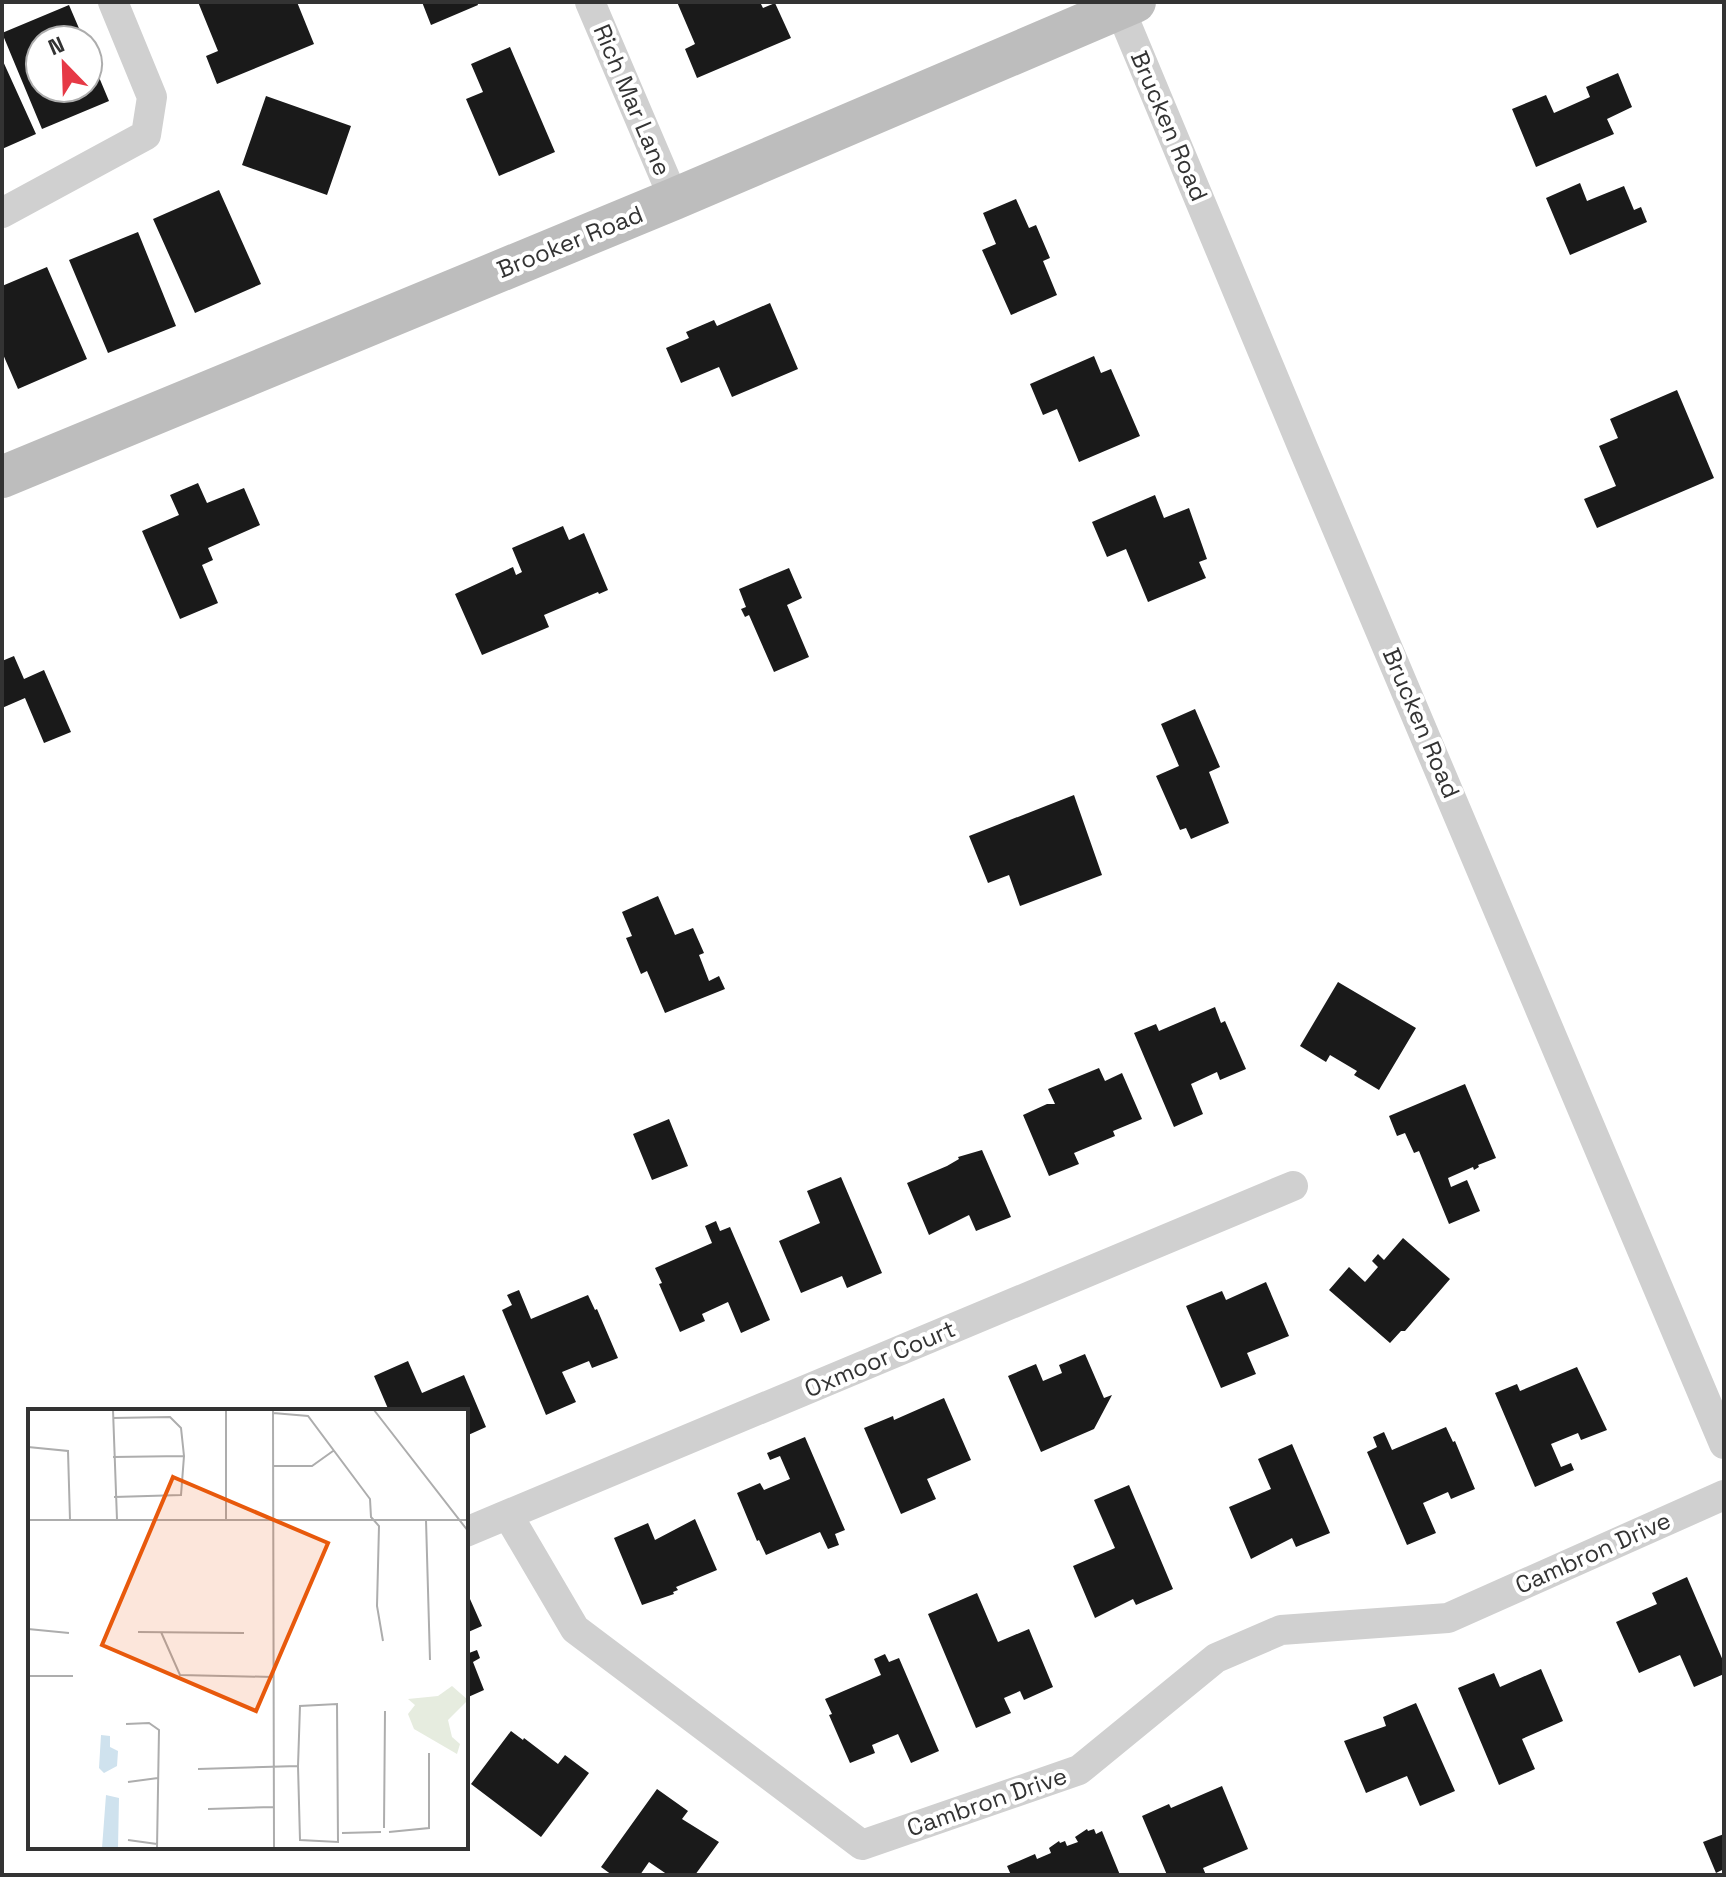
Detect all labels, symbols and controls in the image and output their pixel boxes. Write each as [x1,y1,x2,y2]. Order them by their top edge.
street label: Rich Mar Lane [587,19,678,180]
north arrow [24,24,104,104]
text: N [44,30,68,61]
street label: Brucken Road [1124,46,1215,206]
street label: Brooker Road [492,198,647,285]
street label: Brucken Road [1376,643,1467,803]
street label: Oxmoor Court [800,1313,960,1404]
inset map [28,1409,468,1849]
street label: Cambron Drive [1510,1504,1675,1601]
street label: Cambron Drive [903,1760,1071,1843]

